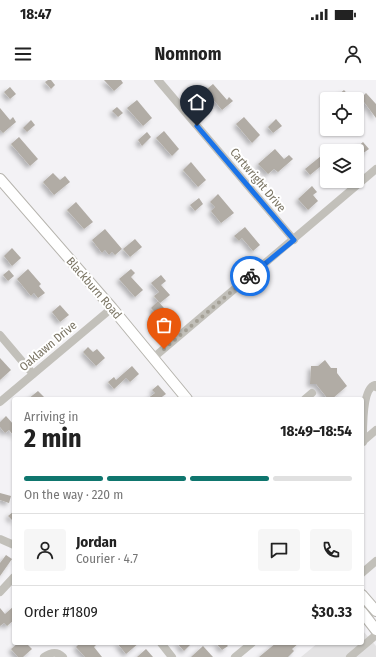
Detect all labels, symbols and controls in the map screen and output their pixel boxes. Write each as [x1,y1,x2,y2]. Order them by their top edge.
text: 18:47 [20,5,51,23]
icon: menu [12,43,34,65]
text: Nomnom [155,43,221,65]
icon: person [342,43,364,65]
pin [180,85,214,126]
icon: home [186,91,208,113]
map controls [320,92,364,188]
button: locate [320,92,364,136]
button: layers [320,144,364,188]
street label: Cartwright Drive [227,145,289,215]
street label: Blackburn Road [63,254,125,322]
courier [230,256,270,296]
icon: bike [239,265,261,287]
pin [147,308,181,349]
icon: bag [153,314,175,336]
street label: Oaklawn Drive [17,318,79,374]
text: Arriving in [24,409,78,424]
text: 18:49–18:54 [280,422,352,440]
text: 2 min [24,423,82,454]
text: On the way · 220 m [24,487,123,502]
button: person [24,529,66,571]
button: chat [258,529,300,571]
button: phone [310,529,352,571]
text: Jordan [76,533,117,551]
text: Courier · 4.7 [76,551,138,566]
text: Order #1809 [24,603,98,621]
text: $30.33 [311,603,352,621]

